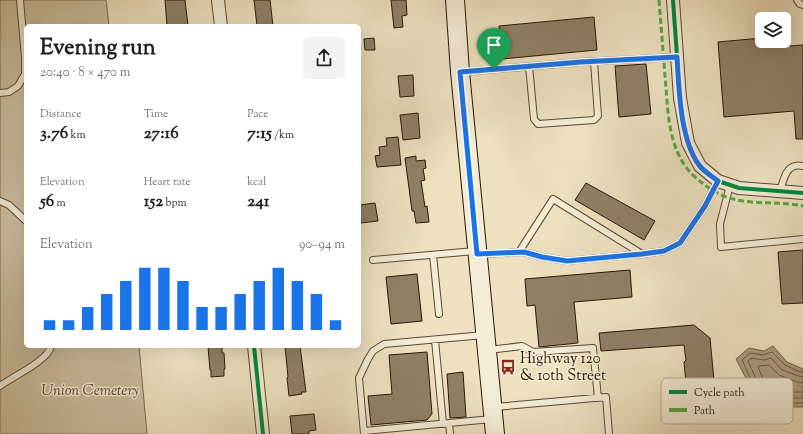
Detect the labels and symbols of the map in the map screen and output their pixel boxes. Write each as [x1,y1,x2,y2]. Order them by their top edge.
pin [477,28,511,69]
place label: Highway 120 & 10th Street [520,349,606,387]
bus stop icon: Highway 120 & 10th Street [499,358,517,376]
legend [661,378,793,424]
park label: Union Cemetery [41,381,139,402]
text: Cycle path [694,385,745,401]
text: Path [694,403,716,419]

